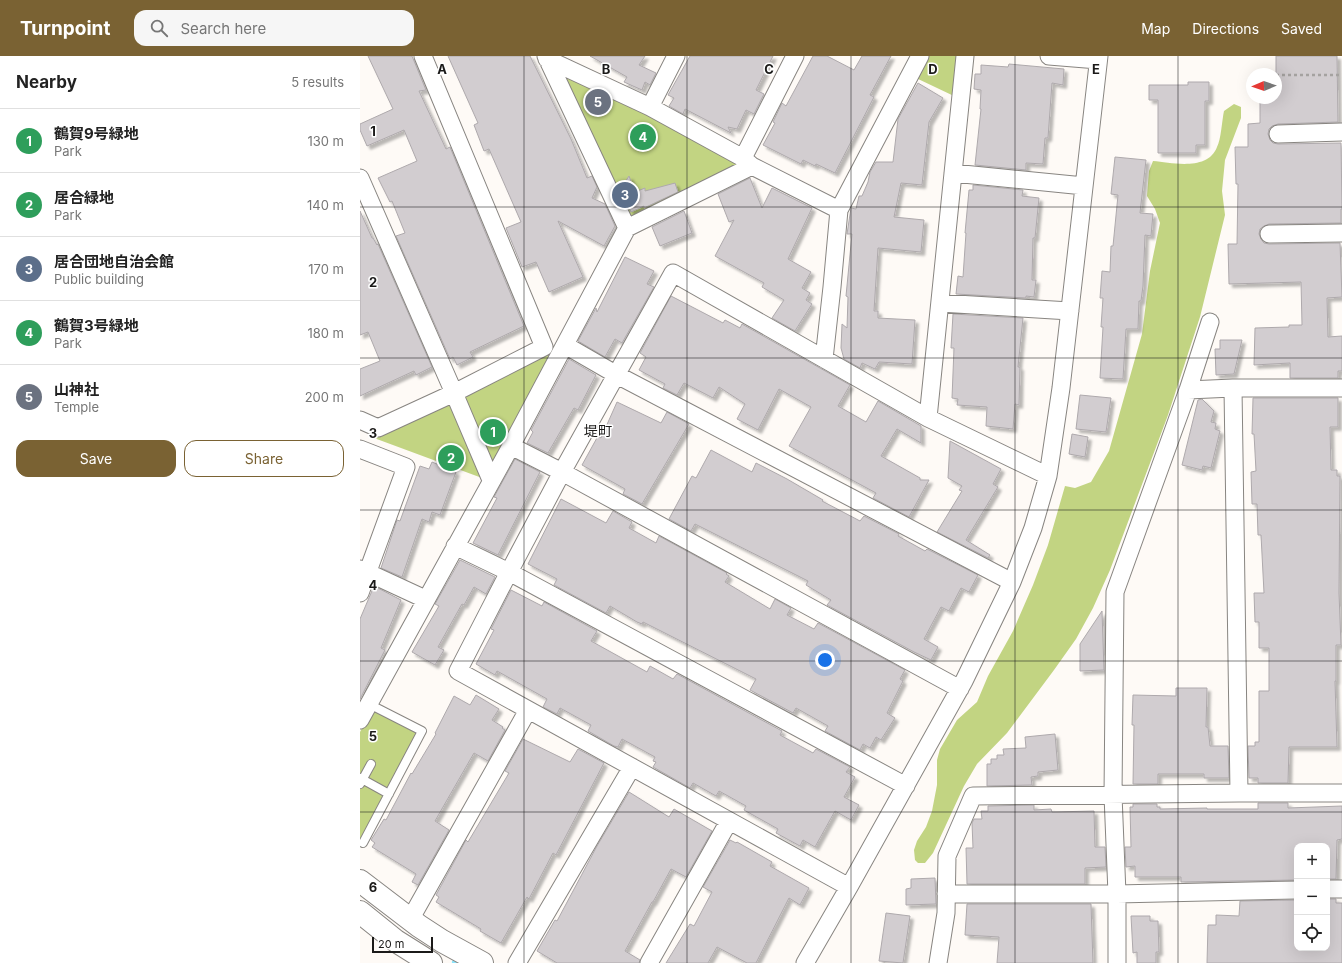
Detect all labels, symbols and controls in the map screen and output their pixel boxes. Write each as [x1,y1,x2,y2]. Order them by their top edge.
search box [134,10,414,46]
text: Turnpoint [20,17,110,40]
icon: search [148,17,170,39]
text: Search here [180,19,266,38]
text: Map [1141,20,1170,37]
text: Directions [1192,20,1259,37]
text: Saved [1281,20,1322,37]
text: A [437,61,447,77]
text: B [602,61,611,77]
text: C [764,61,774,77]
text: D [928,61,938,77]
text: E [1092,61,1100,77]
north arrow [1246,68,1282,104]
text: Nearby [16,72,77,92]
text: 5 results [291,74,344,90]
pin: 5 [585,87,611,117]
pin: 4 [630,122,656,152]
text: 1 [370,123,376,139]
text: 鶴賀9号緑地 [54,124,139,143]
text: 1 [26,133,32,149]
text: 130 m [307,133,344,149]
text: Park [54,143,82,159]
pin: 3 [612,180,638,210]
text: 居合緑地 [54,188,114,207]
text: 2 [25,197,33,213]
text: 140 m [307,197,344,213]
text: Park [54,207,82,223]
text: 居合団地自治会館 [54,252,174,271]
text: 3 [25,261,33,277]
text: 170 m [308,261,344,277]
text: Public building [54,271,144,287]
text: 2 [369,274,377,290]
text: 鶴賀3号緑地 [54,316,139,335]
text: 4 [25,325,33,341]
text: 180 m [307,325,344,341]
text: Park [54,335,82,351]
text: 山神社 [54,380,99,399]
text: 5 [25,389,33,405]
text: 200 m [305,389,344,405]
text: Temple [54,399,99,415]
pin: 1 [480,417,506,447]
district label: 堤町 [584,422,612,439]
text: 3 [369,425,377,441]
button: Save [16,440,176,477]
button: Share [184,440,344,477]
pin: 2 [438,443,464,473]
text: 4 [369,577,378,593]
your location [815,650,835,670]
text: 5 [369,728,377,744]
map controls [1294,843,1330,951]
button: + [1294,843,1330,879]
text: 6 [369,879,377,895]
button: − [1294,879,1330,915]
button: locate [1294,915,1330,951]
scale bar [372,935,433,954]
text: 20 m [378,937,404,951]

